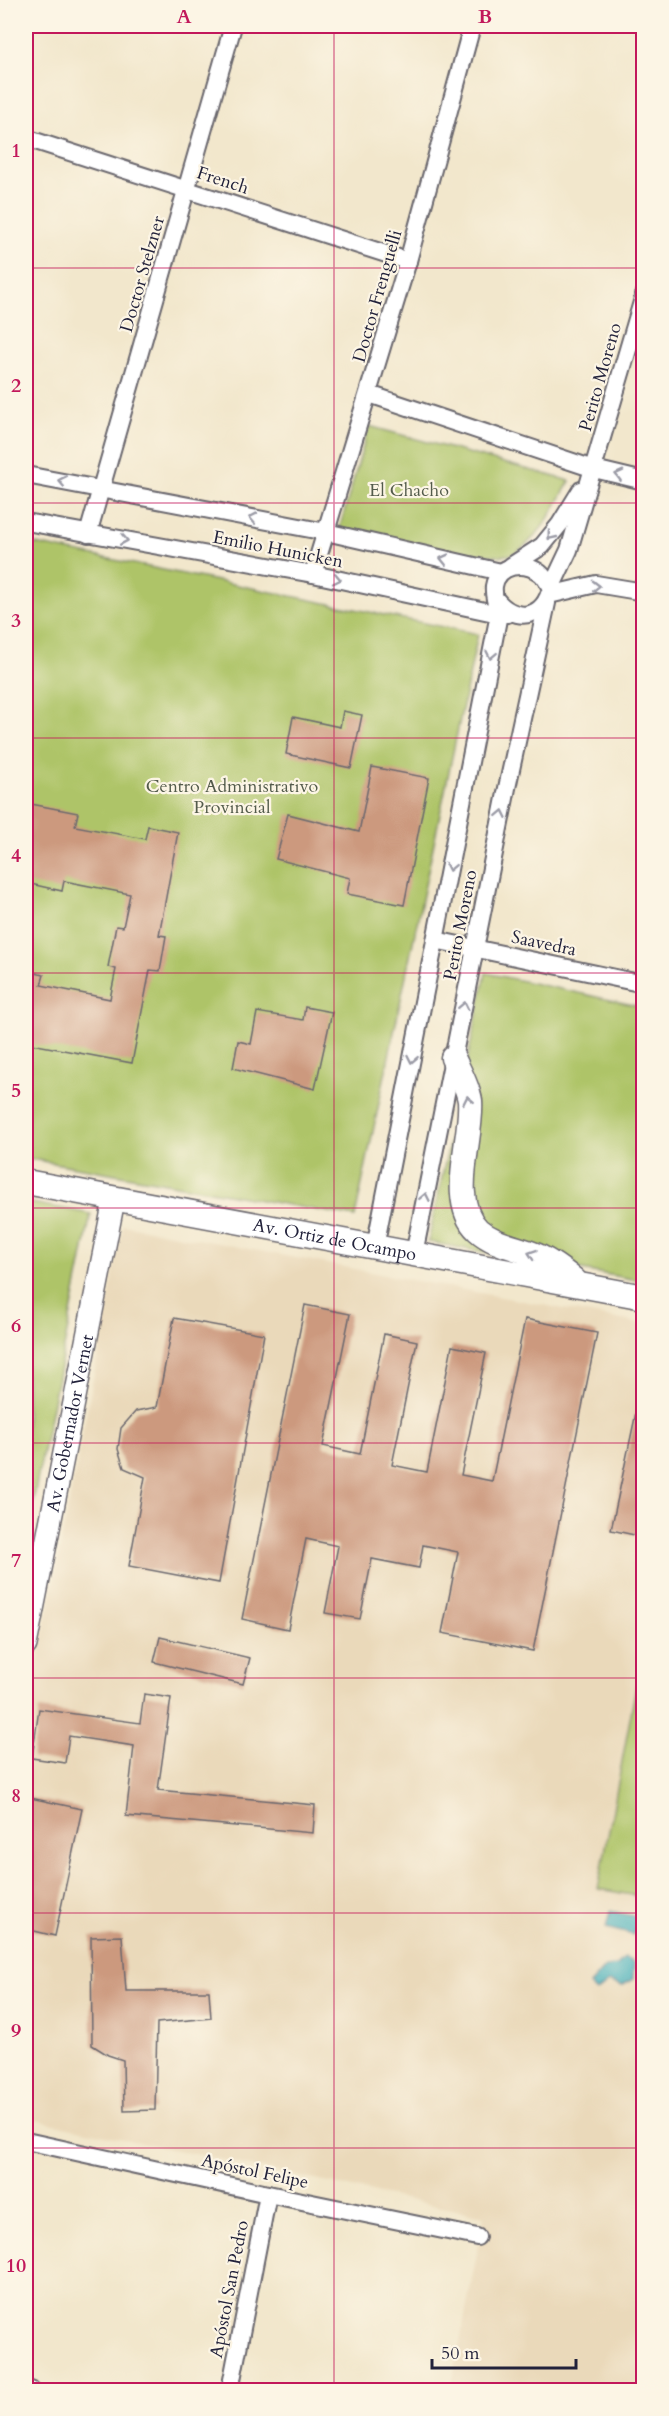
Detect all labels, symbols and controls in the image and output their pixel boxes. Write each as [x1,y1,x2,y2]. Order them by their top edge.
text: A [176,3,192,30]
text: B [478,3,492,30]
text: 1 [11,137,21,164]
street label: French [194,160,252,201]
street label: Doctor Stelzner [114,213,171,335]
street label: Doctor Frenguelli [347,227,408,365]
street label: Perito Moreno [573,320,628,434]
text: 2 [11,372,21,399]
one-way arrow [614,470,624,483]
one-way arrow [57,475,67,488]
park label: El Chacho [369,478,449,503]
one-way arrow [249,512,259,525]
street label: Emilio Hunicken [211,525,346,575]
one-way arrow [547,529,558,540]
one-way arrow [119,533,129,546]
one-way arrow [439,554,449,567]
one-way arrow [331,572,341,585]
one-way arrow [592,580,601,592]
text: 3 [11,607,21,634]
one-way arrow [485,650,498,660]
park label: Centro Administrativo Provincial [146,774,319,820]
one-way arrow [495,810,508,820]
text: 4 [11,842,21,869]
one-way arrow [444,862,457,872]
street label: Perito Moreno [438,867,484,982]
street label: Saavedra [509,924,579,963]
one-way arrow [457,1001,470,1011]
one-way arrow [406,1053,419,1063]
text: 5 [11,1077,21,1104]
one-way arrow [462,1095,475,1105]
one-way arrow [418,1192,431,1202]
street label: Av. Ortiz de Ocampo [251,1212,419,1267]
one-way arrow [527,1249,538,1262]
text: 6 [11,1312,21,1339]
street label: Av. Gobernador Vernet [41,1332,100,1514]
text: 7 [11,1547,21,1574]
text: 8 [11,1782,21,1809]
text: 9 [11,2017,21,2044]
street label: Apóstol Felipe [199,2148,311,2195]
street label: Apóstol San Pedro [204,2218,255,2360]
text: 10 [6,2252,26,2279]
scale bar [432,2332,576,2370]
text: 50 m [441,2341,480,2366]

